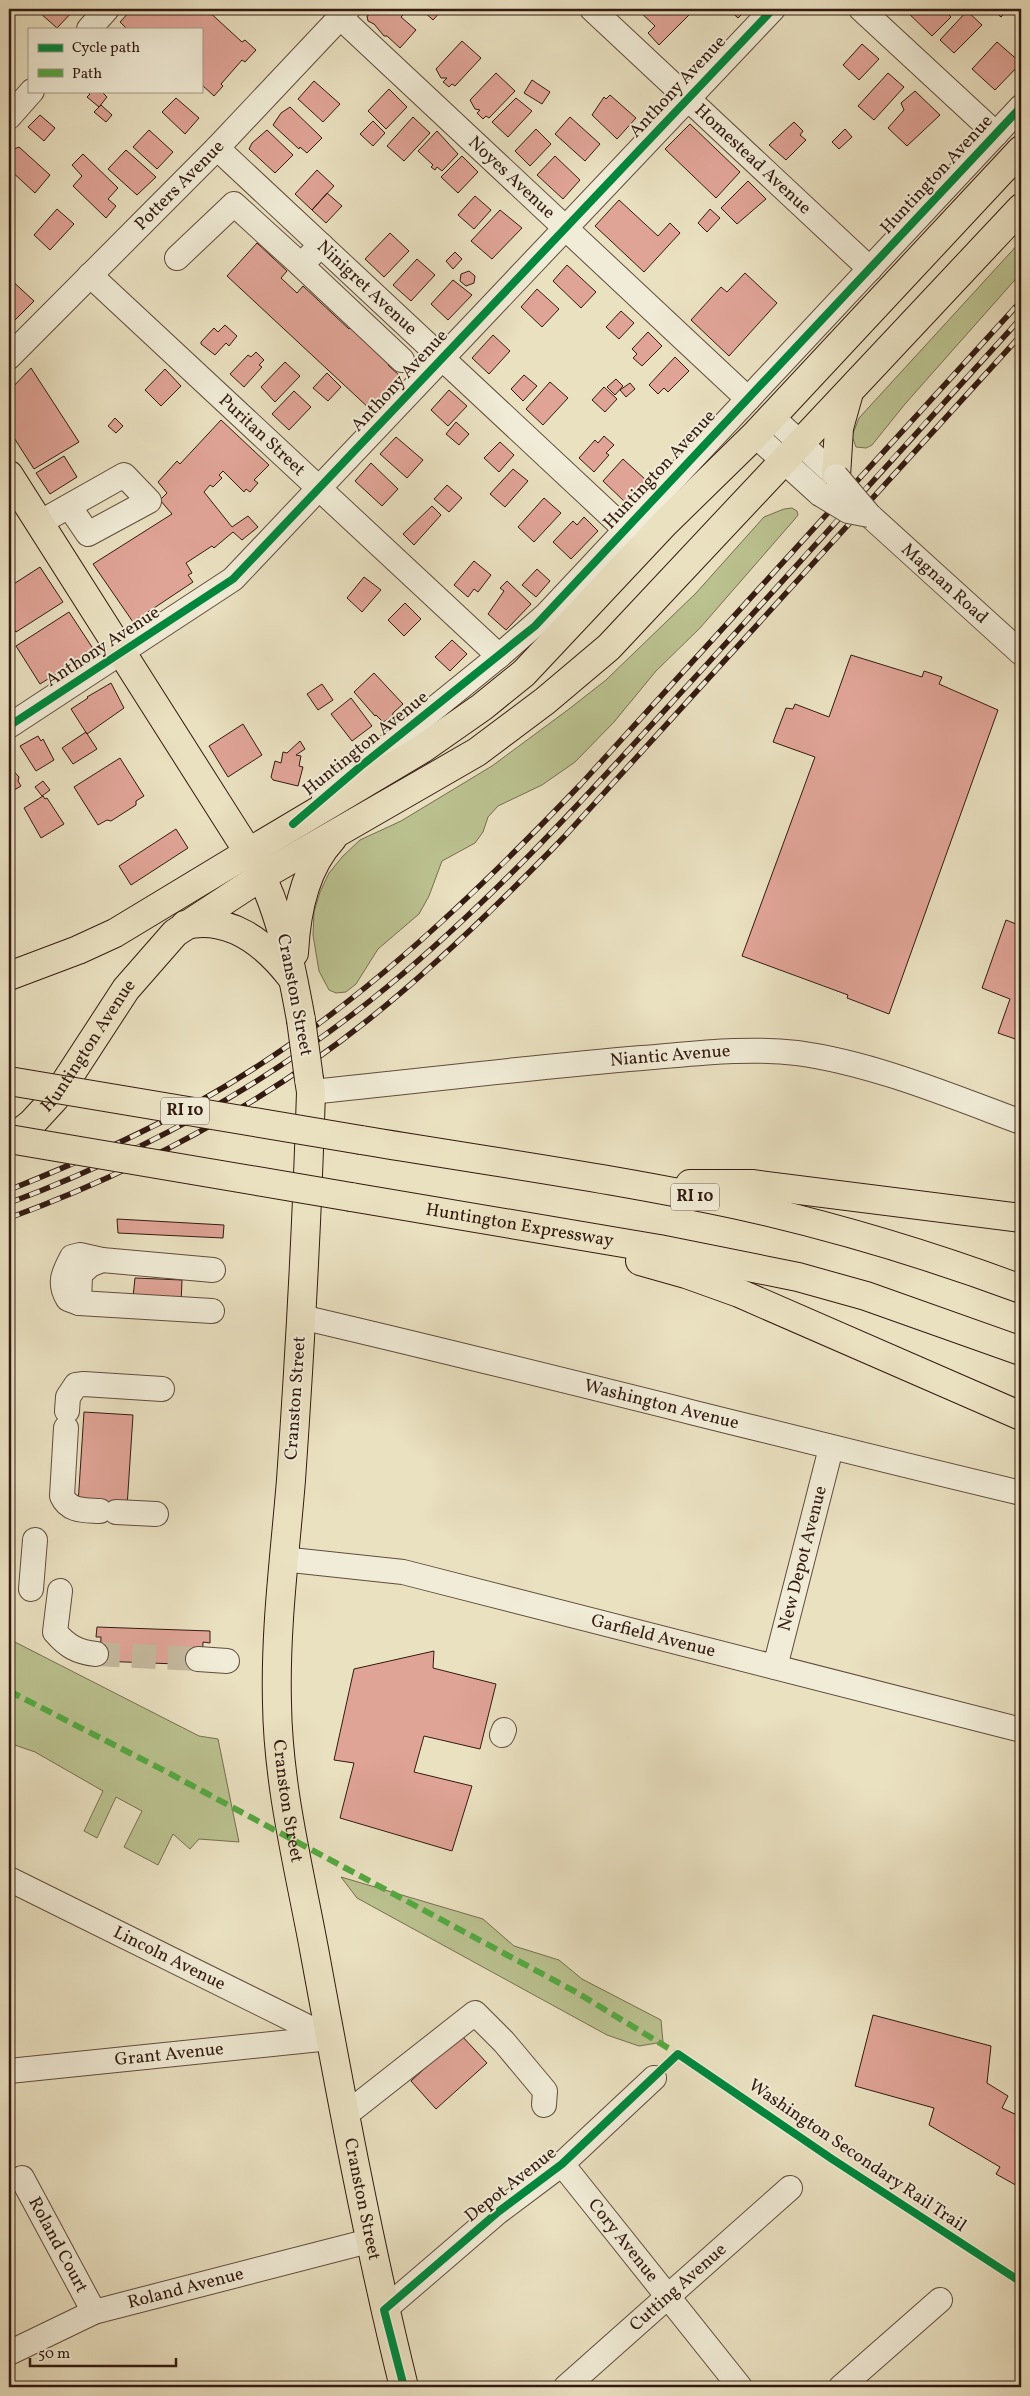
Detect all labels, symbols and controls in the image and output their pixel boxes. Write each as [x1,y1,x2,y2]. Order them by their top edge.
legend [28,28,202,92]
street label: Anthony Avenue [624,30,732,144]
text: Cycle path [72,38,140,59]
text: Path [72,64,102,85]
street label: Homestead Avenue [689,98,817,220]
street label: Huntington Avenue [875,110,999,240]
street label: Noyes Avenue [462,131,561,225]
street label: Potters Avenue [129,135,230,236]
street label: Ninigret Avenue [311,235,423,341]
street label: Anthony Avenue [346,324,454,438]
street label: Puritan Street [213,388,311,482]
street label: Huntington Avenue [598,405,722,535]
street label: Magnan Road [896,537,994,630]
street label: Anthony Avenue [41,601,165,693]
street label: Huntington Avenue [298,685,434,803]
street label: Cranston Street [270,932,318,1058]
street label: Huntington Avenue [35,974,142,1118]
street label: Niantic Avenue [609,1039,731,1073]
road number: RI 10 [161,1098,209,1124]
road number: RI 10 [671,1184,719,1210]
street label: Huntington Expressway [424,1197,616,1254]
street label: Cranston Street [279,1335,313,1461]
street label: Washington Avenue [582,1373,741,1436]
street label: New Depot Avenue [772,1483,833,1634]
street label: Garfield Avenue [588,1608,718,1664]
street label: Cranston Street [266,1739,309,1865]
street label: Lincoln Avenue [109,1920,230,1997]
street label: Grant Avenue [114,2037,225,2073]
street label: Washington Secondary Rail Trail [743,2073,971,2239]
street label: Cranston Street [337,2136,387,2262]
street label: Depot Avenue [460,2141,562,2229]
street label: Roland Court [22,2193,94,2297]
street label: Cory Avenue [582,2193,664,2288]
street label: Cutting Avenue [624,2237,732,2337]
street label: Roland Avenue [125,2261,246,2315]
scale bar [30,2336,176,2368]
text: 50 m [38,2344,70,2365]

